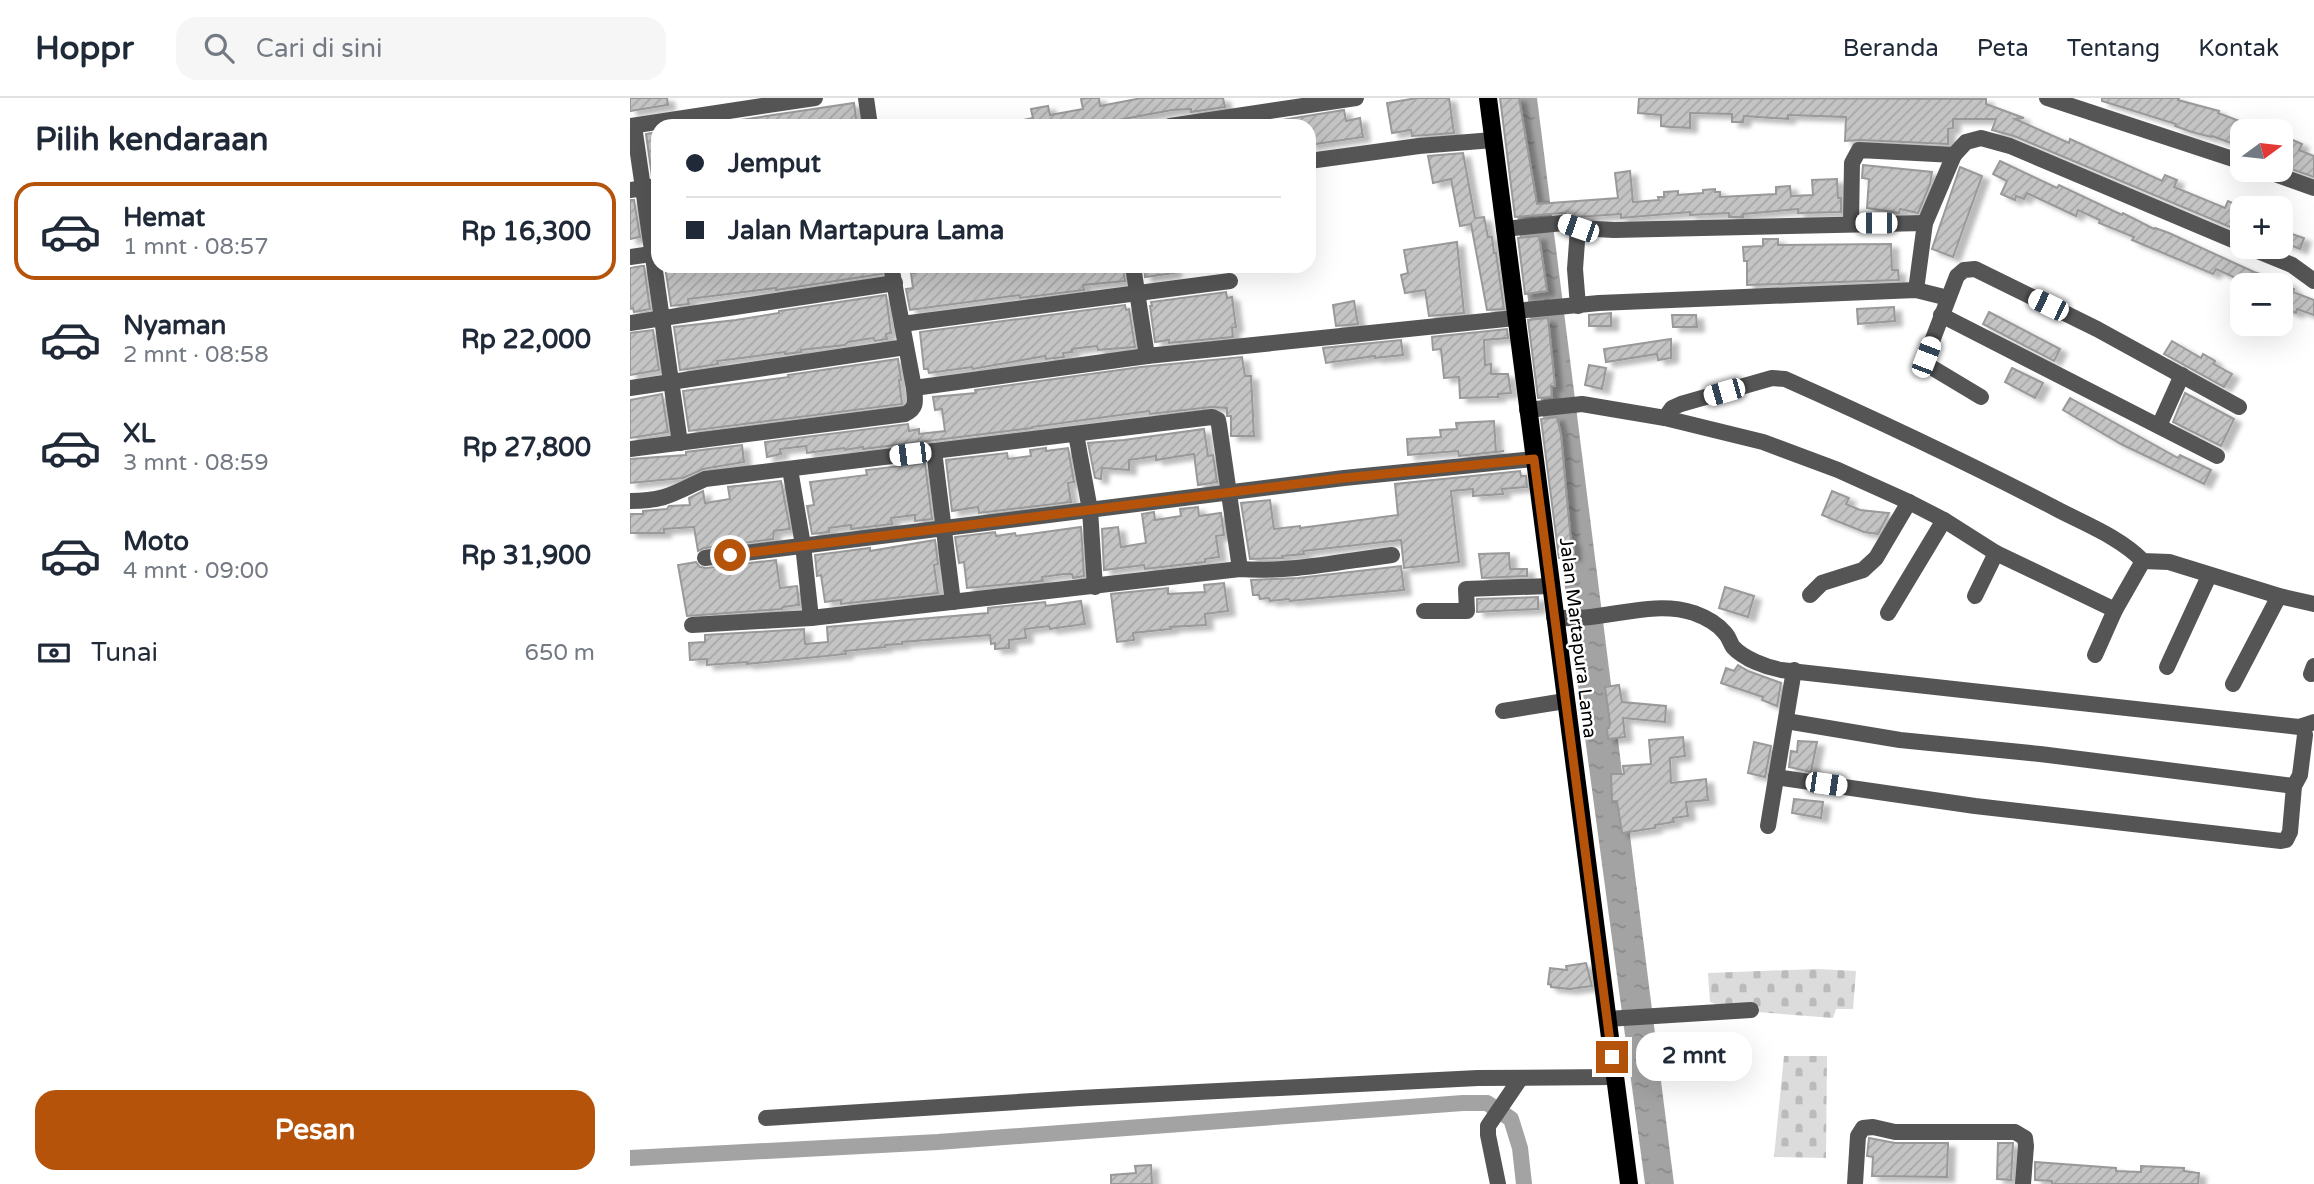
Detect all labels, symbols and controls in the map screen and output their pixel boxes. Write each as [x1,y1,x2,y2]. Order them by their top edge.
search box [176,17,666,80]
text: Hoppr [35,29,134,68]
icon: search [200,29,238,67]
text: Cari di sini [256,33,383,64]
text: Beranda [1843,34,1939,63]
text: Peta [1977,34,2029,63]
text: Tentang [2067,34,2160,63]
text: Kontak [2198,34,2279,63]
north arrow [2230,119,2292,182]
map controls [2230,119,2293,336]
text: Pilih kendaraan [35,121,269,159]
text: Jemput [728,148,821,179]
button: + [2230,196,2293,259]
icon: car [39,200,102,263]
text: Hemat [123,202,205,233]
car [1555,211,1602,245]
car [1856,213,1898,234]
text: Jalan Martapura Lama [728,215,1004,246]
text: Rp 16,300 [461,216,591,247]
text: 1 mnt · 08:57 [123,233,269,261]
button: − [2230,273,2293,336]
car [2025,286,2072,324]
icon: car [39,308,102,371]
text: Nyaman [123,310,226,341]
text: Rp 22,000 [461,324,591,355]
car [1909,334,1944,380]
text: 2 mnt · 08:58 [123,341,269,369]
car [1701,376,1748,408]
icon: car [39,416,102,479]
text: XL [123,418,155,449]
text: Rp 27,800 [462,432,591,463]
car [888,441,933,467]
text: 3 mnt · 08:59 [123,449,269,477]
icon: car [39,524,102,587]
text: Moto [123,526,189,557]
street label: Jalan Martapura Lama [1555,536,1601,740]
route start [714,539,746,571]
text: Rp 31,900 [461,540,591,571]
text: 4 mnt · 09:00 [123,557,269,585]
icon: cash [35,634,73,672]
text: Tunai [91,637,158,668]
text: 650 m [525,639,595,667]
car [1804,771,1849,797]
callout: 2 mnt [1636,1032,1752,1082]
route end [1596,1041,1628,1073]
text: 2 mnt [1662,1042,1726,1070]
button: Pesan [35,1090,595,1170]

